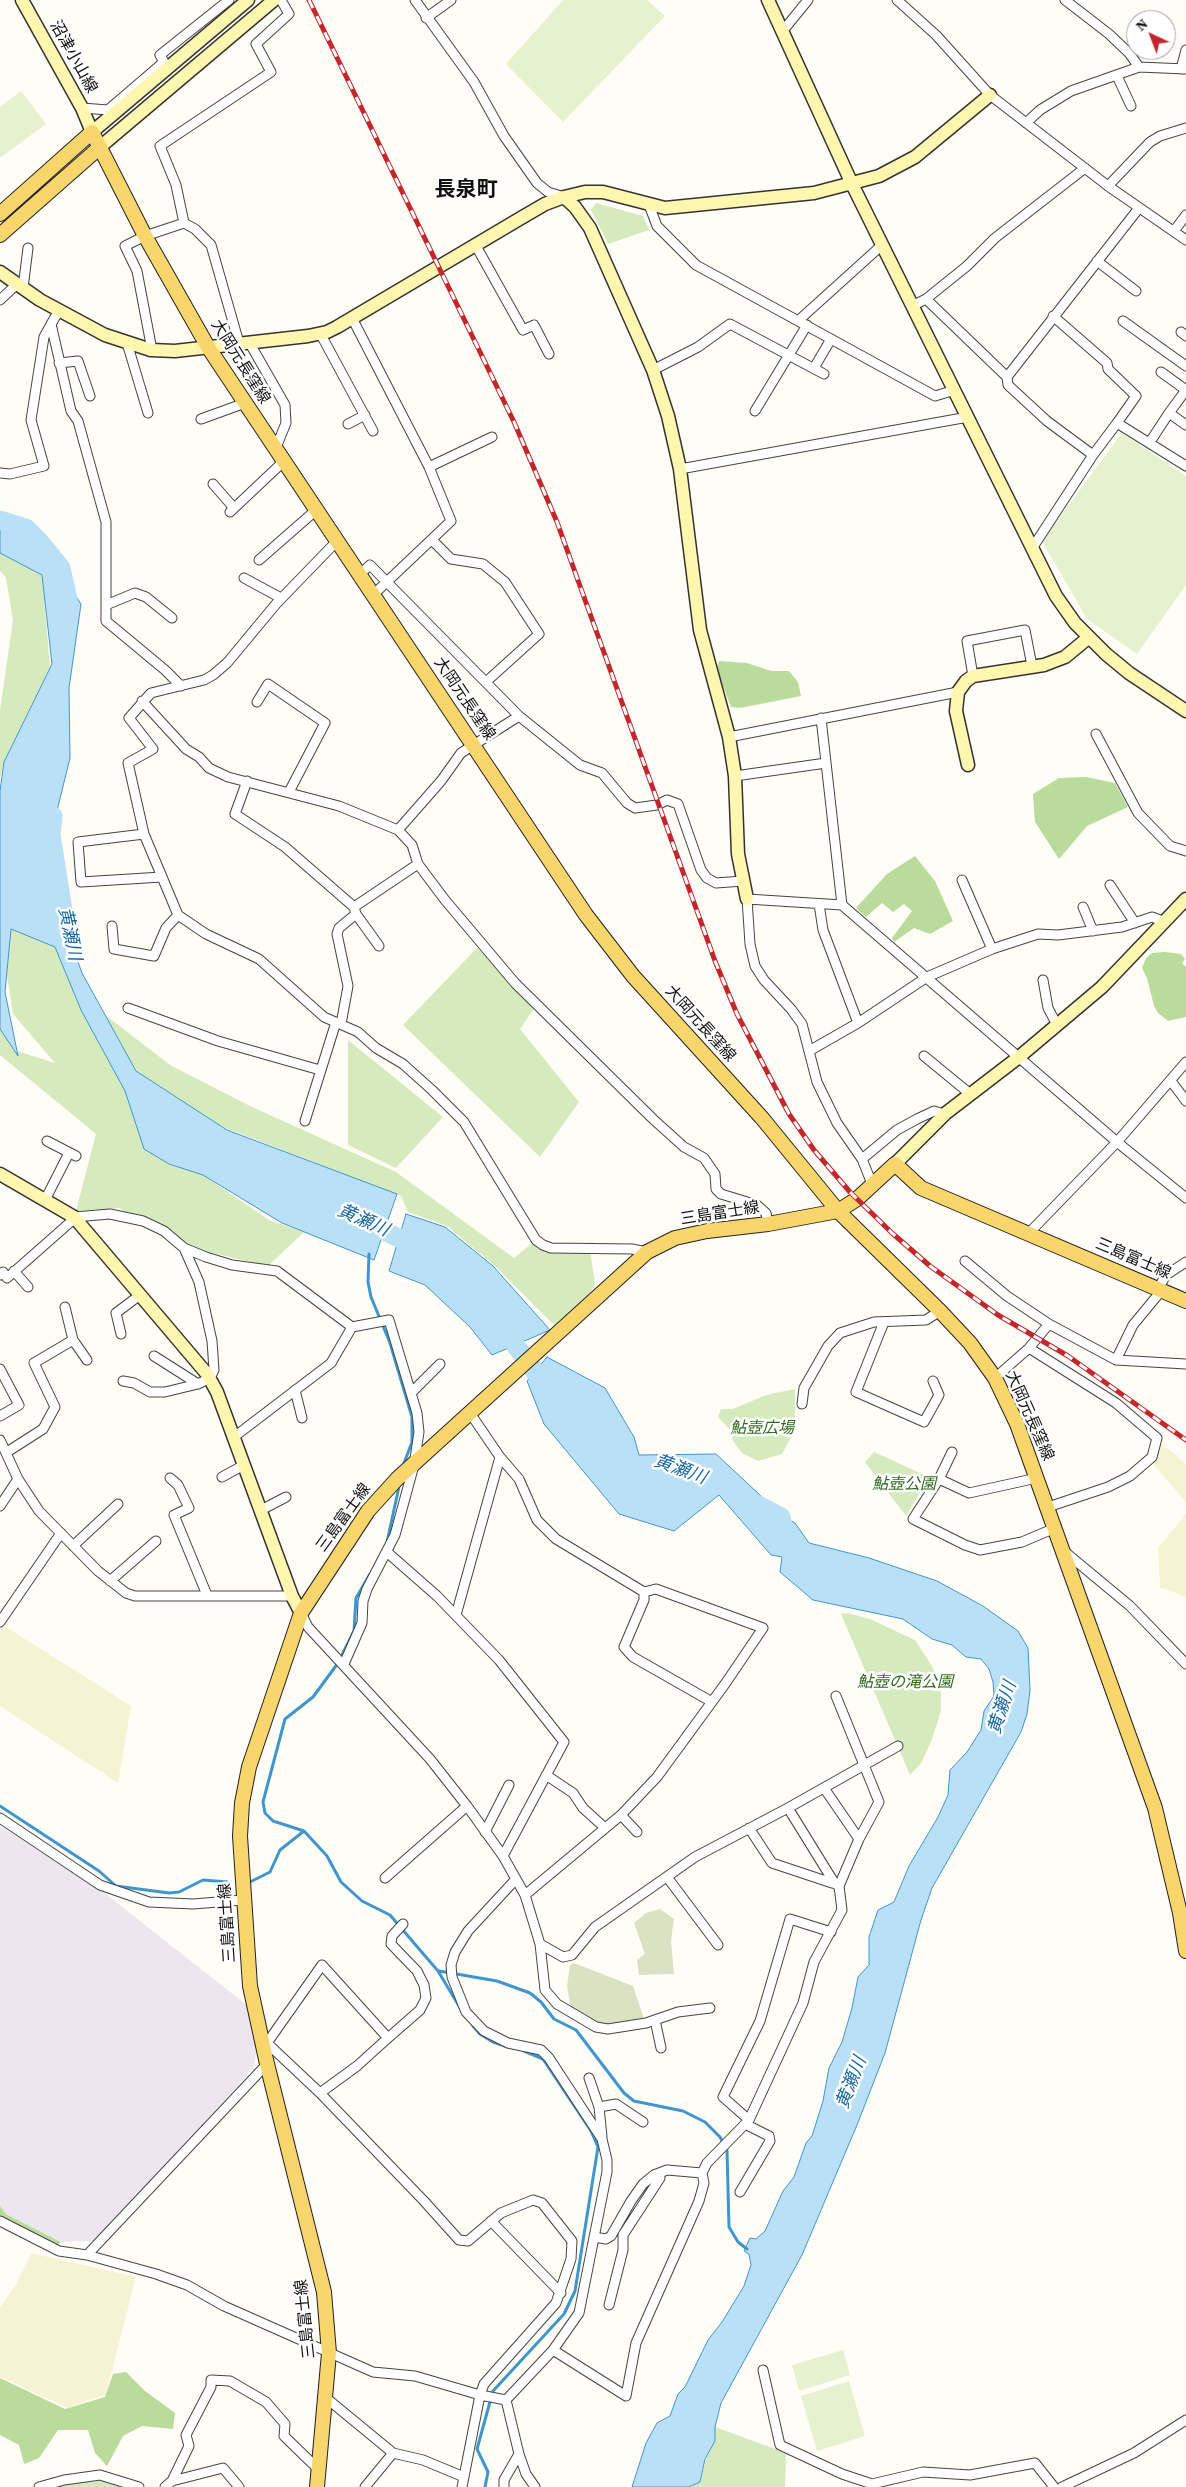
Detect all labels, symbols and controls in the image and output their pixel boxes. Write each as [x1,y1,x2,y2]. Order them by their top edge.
north arrow [1126,10,1176,60]
text: N [1131,14,1152,36]
street label: 沼津小山線 [45,17,101,97]
district label: 長泉町 [435,178,497,204]
street label: 大岡元長窪線 [206,316,274,408]
street label: 大岡元長窪線 [429,654,499,744]
water label: 黄瀬川 [53,905,85,963]
street label: 大岡元長窪線 [661,982,739,1066]
street label: 三島富士線 [679,1198,761,1230]
water label: 黄瀬川 [334,1200,392,1242]
street label: 三島富士線 [1092,1235,1174,1283]
street label: 大岡元長窪線 [1001,1368,1057,1464]
park label: 鮎壺広場 [730,1419,794,1439]
water label: 黄瀬川 [651,1451,709,1489]
park label: 鮎壺公園 [872,1475,936,1495]
street label: 三島富士線 [313,1480,375,1556]
park label: 鮎壺の滝公園 [857,1673,953,1693]
water label: 黄瀬川 [984,1679,1022,1737]
street label: 三島富士線 [216,1882,240,1964]
water label: 黄瀬川 [832,2054,872,2112]
street label: 三島富士線 [292,2278,320,2360]

